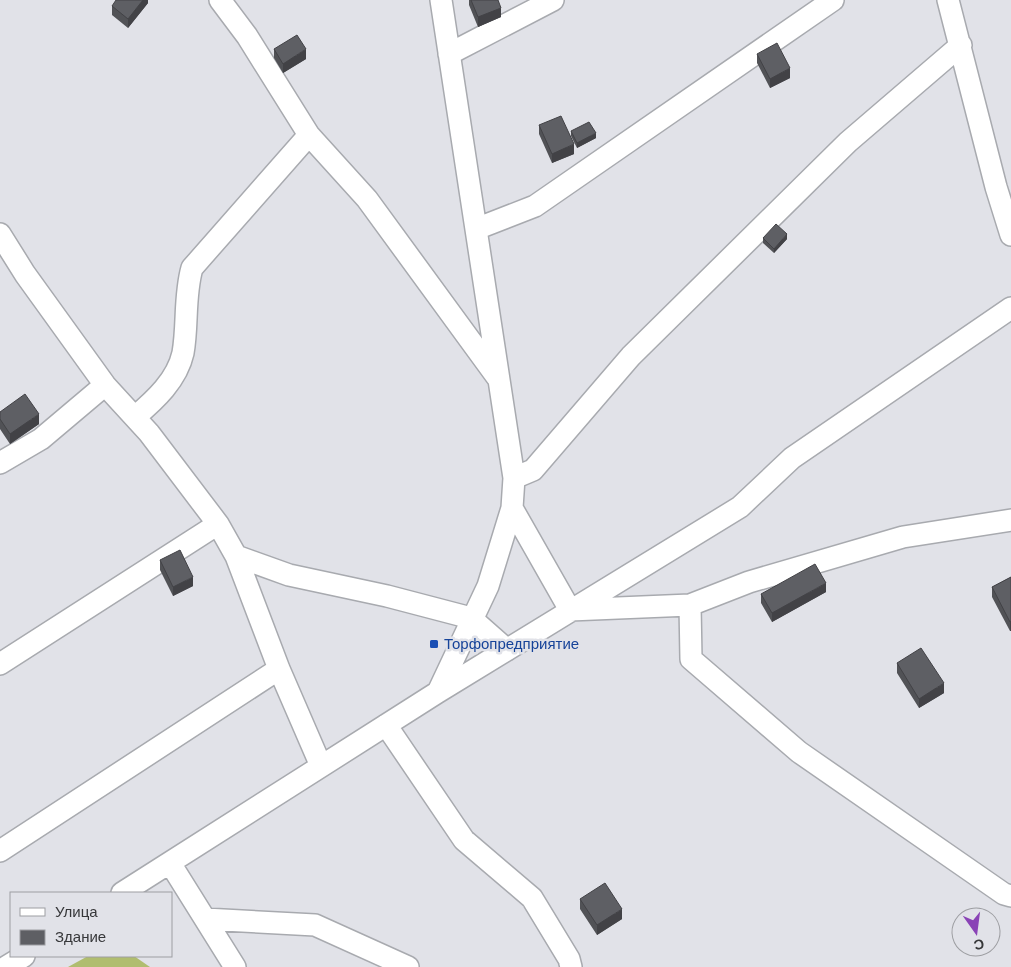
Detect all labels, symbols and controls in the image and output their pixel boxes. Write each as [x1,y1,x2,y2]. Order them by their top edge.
place label: Торфопредприятие [444,635,579,652]
marker: Торфопредприятие [428,638,440,650]
legend [10,892,172,957]
text: Улица [55,903,98,920]
north arrow [951,907,1001,957]
text: Здание [55,928,106,945]
text: С [972,936,986,954]

